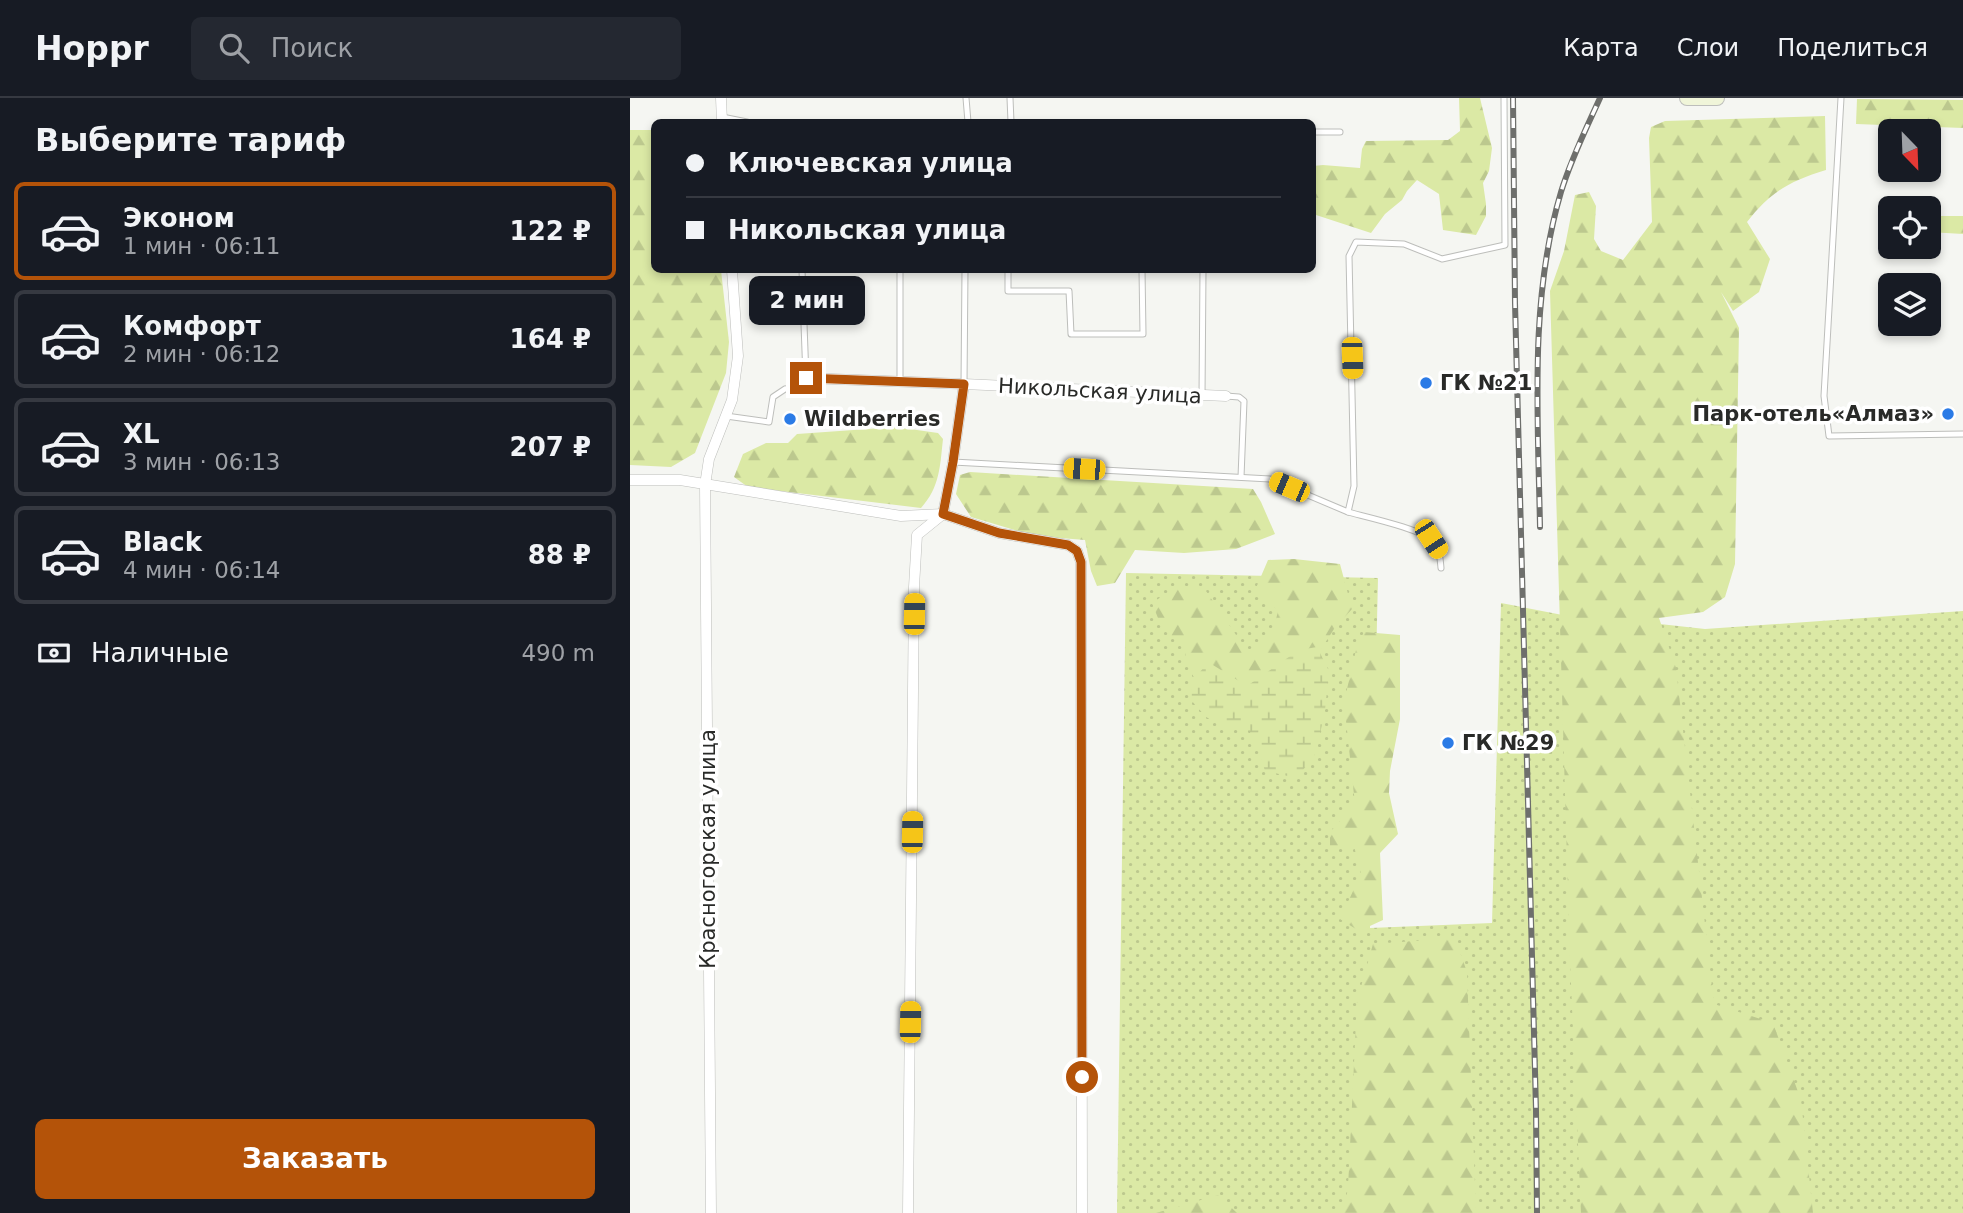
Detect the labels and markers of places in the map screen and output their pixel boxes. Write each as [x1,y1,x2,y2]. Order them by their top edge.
place label: ГК №21 [1440,371,1532,395]
marker: ГК №21 [1418,375,1434,391]
place label: Парк-отель«Алмаз» [1692,402,1934,426]
marker: Парк-отель«Алмаз» [1940,406,1956,422]
place label: Wildberries [804,407,941,431]
marker: Wildberries [782,411,798,427]
place label: ГК №29 [1462,731,1554,755]
marker: ГК №29 [1440,735,1456,751]

